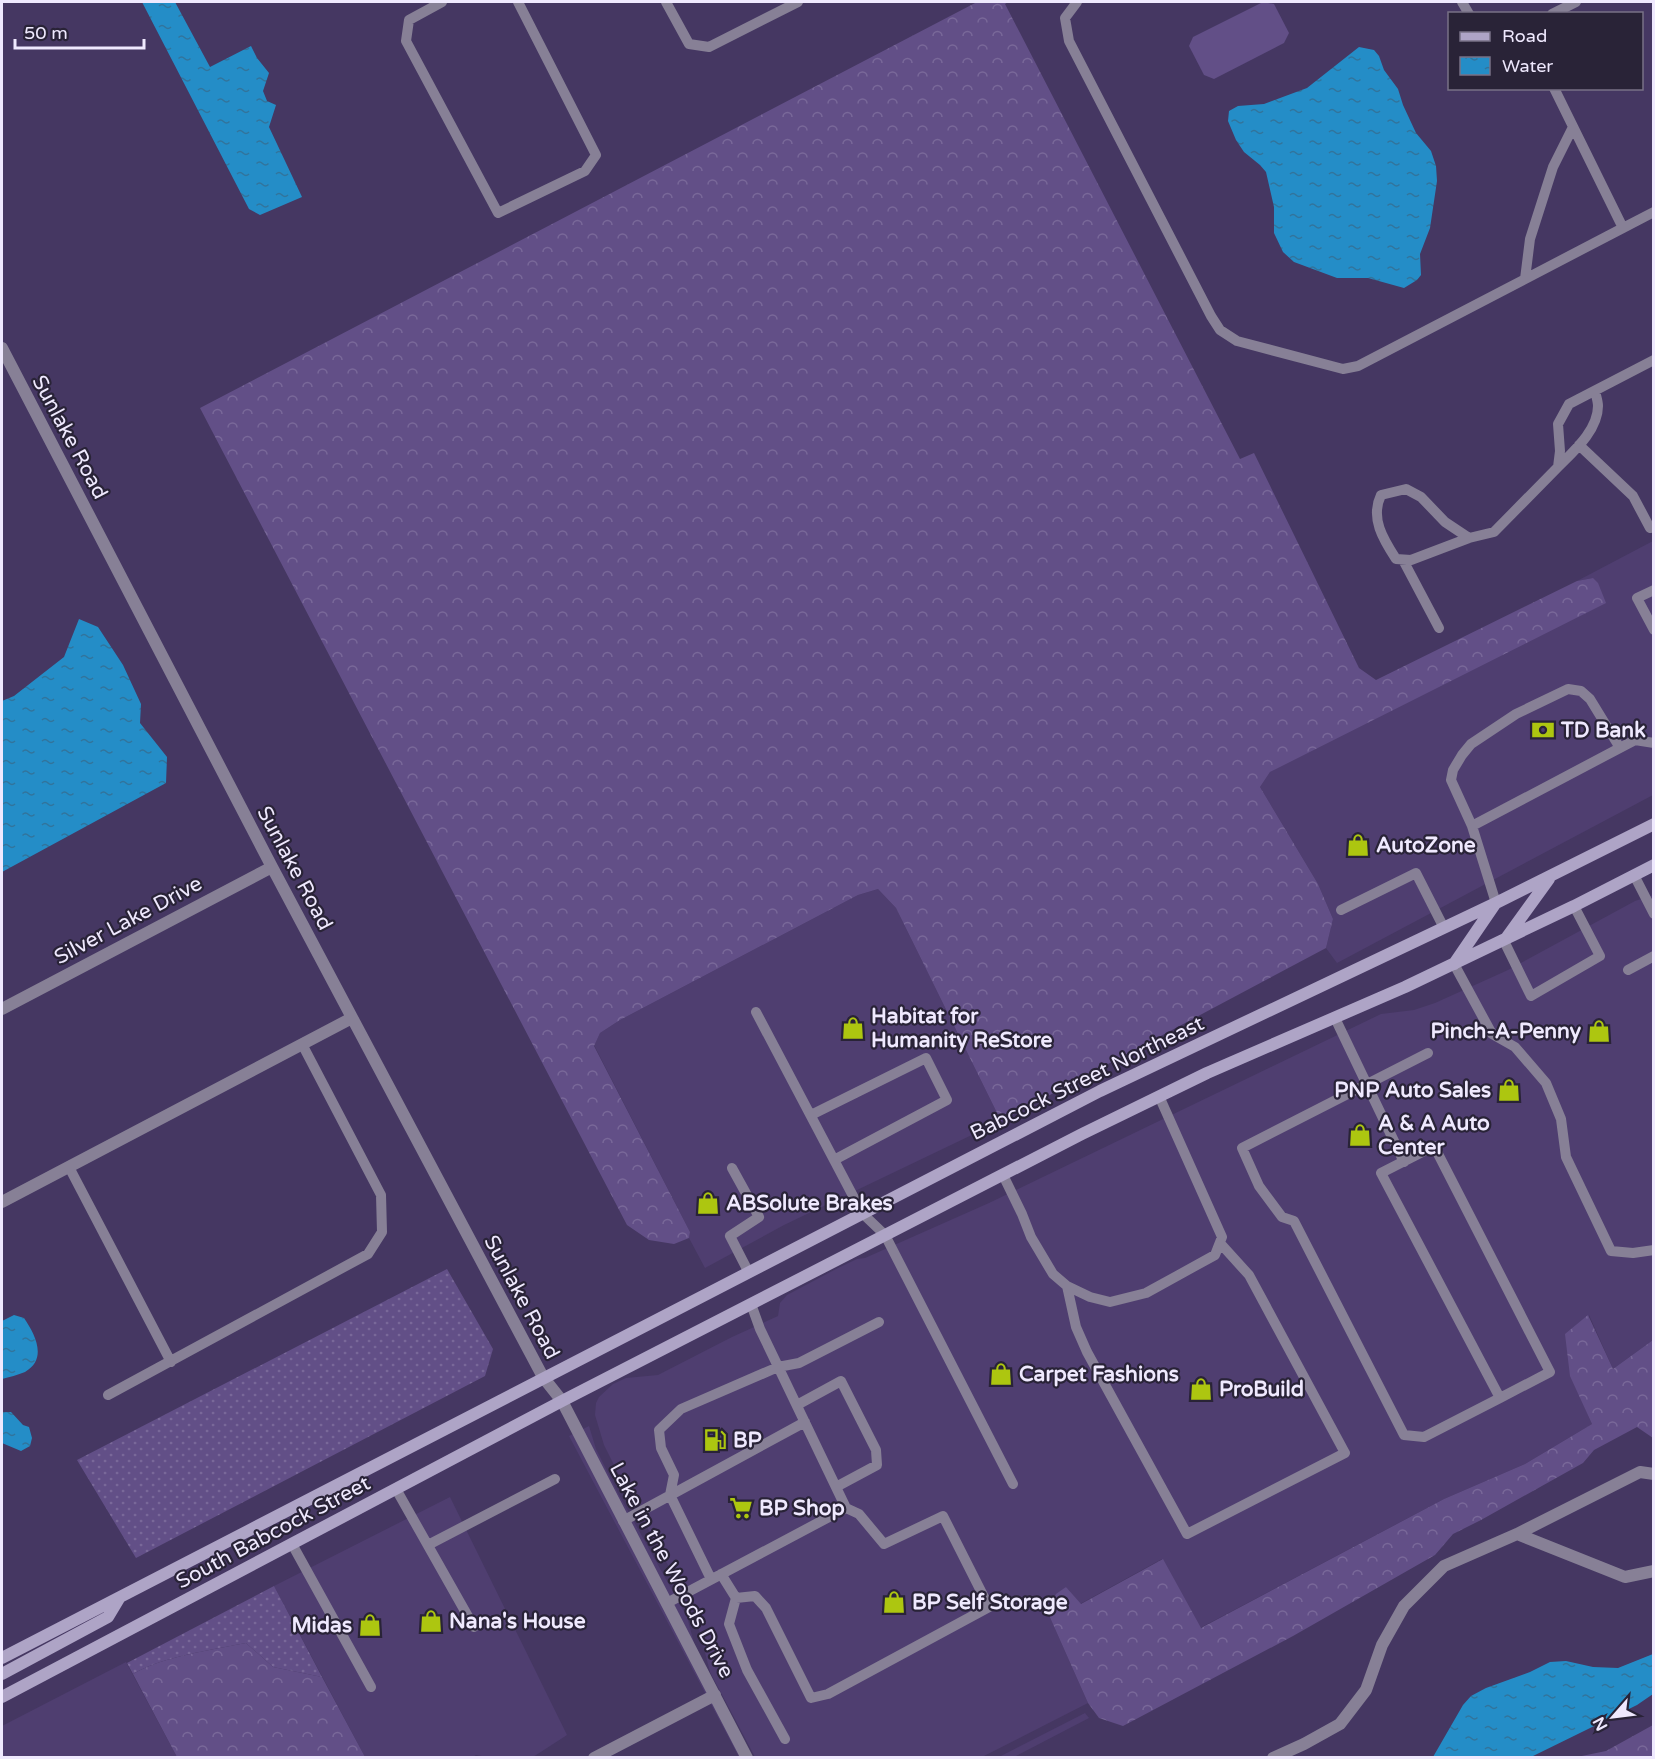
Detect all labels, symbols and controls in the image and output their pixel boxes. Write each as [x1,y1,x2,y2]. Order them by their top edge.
scale bar [15,12,144,50]
legend [1448,12,1643,90]
text: 50 m [24,22,68,44]
text: Road [1502,25,1547,47]
text: Water [1502,55,1553,77]
street label: Sunlake Road [26,371,113,503]
bank icon: TD Bank [1530,717,1556,743]
place label: TD Bank [1560,718,1646,743]
street label: Sunlake Road [251,802,338,934]
shop icon: AutoZone [1345,832,1371,858]
place label: AutoZone [1376,833,1476,858]
street label: Silver Lake Drive [50,871,207,970]
place label: Habitat for Humanity ReStore [871,1004,1053,1053]
street label: Babcock Street Northeast [966,1011,1208,1146]
shop icon: Habitat for Humanity ReStore [840,1015,866,1041]
shop icon: Pinch-A-Penny [1586,1018,1612,1044]
place label: Pinch-A-Penny [1430,1019,1582,1044]
shop icon: PNP Auto Sales [1496,1077,1522,1103]
place label: PNP Auto Sales [1334,1078,1491,1103]
place label: A & A Auto Center [1378,1111,1490,1160]
shop icon: A & A Auto Center [1347,1122,1373,1148]
shop icon: ABSolute Brakes [695,1190,721,1216]
place label: ABSolute Brakes [726,1191,893,1216]
street label: Sunlake Road [478,1231,565,1363]
shop icon: Carpet Fashions [988,1361,1014,1387]
place label: Carpet Fashions [1019,1362,1179,1387]
shop icon: ProBuild [1188,1376,1214,1402]
place label: ProBuild [1219,1377,1304,1402]
fuel station icon: BP [702,1427,728,1453]
place label: BP [733,1428,762,1453]
street label: Lake in the Woods Drive [604,1458,739,1682]
street label: South Babcock Street [172,1471,375,1594]
supermarket icon: BP Shop [728,1495,754,1521]
place label: BP Shop [759,1496,845,1521]
shop icon: BP Self Storage [881,1589,907,1615]
place label: BP Self Storage [912,1590,1068,1615]
shop icon: Nana's House [418,1608,444,1634]
place label: Nana's House [449,1609,586,1634]
shop icon: Midas [357,1612,383,1638]
place label: Midas [292,1613,352,1638]
north arrow [1583,1687,1643,1747]
text: N [1589,1713,1612,1734]

